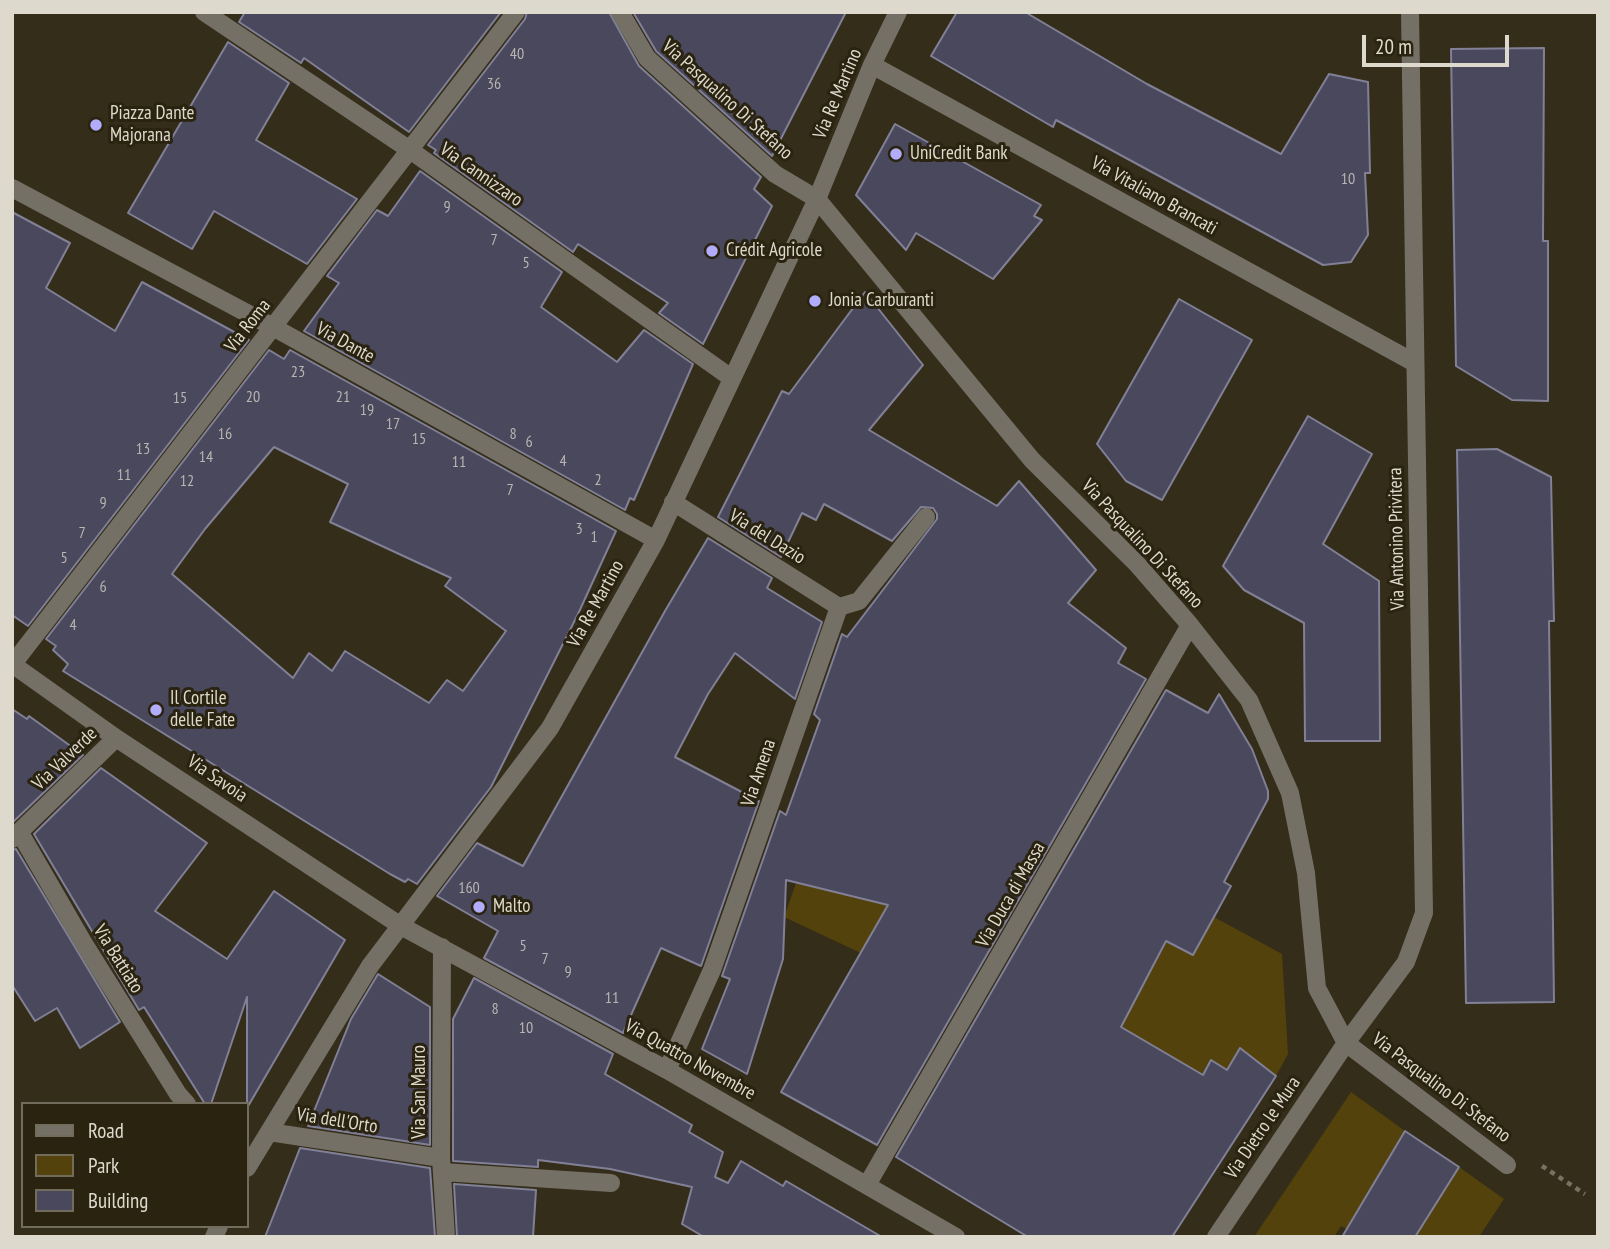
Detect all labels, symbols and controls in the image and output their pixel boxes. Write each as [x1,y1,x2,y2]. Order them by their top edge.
scale bar [1365,21,1512,65]
text: 20 m [1375,33,1412,60]
street label: Via Pasqualino Di Stefano [657,35,797,165]
house number: 40 [510,44,524,64]
street label: Via Re Martino [809,45,867,143]
house number: 36 [487,74,501,94]
place label: Piazza Dante Majorana [110,103,194,147]
marker: Piazza Dante Majorana [88,117,104,133]
street label: Via Cannizzaro [435,138,527,212]
place label: UniCredit Bank [910,143,1008,165]
marker: UniCredit Bank [888,146,904,162]
street label: Via Vitaliano Brancati [1087,152,1221,240]
house number: 10 [1341,169,1355,189]
house number: 9 [443,197,451,217]
house number: 7 [490,230,498,250]
place label: Crédit Agricole [726,240,822,262]
marker: Crédit Agricole [704,243,720,259]
house number: 5 [522,253,530,273]
place label: Jonia Carburanti [829,290,934,312]
marker: Jonia Carburanti [807,293,823,309]
street label: Via Roma [220,295,276,357]
street label: Via Dante [312,318,378,368]
house number: 23 [291,362,305,382]
house number: 20 [246,387,260,407]
house number: 21 [336,387,350,407]
house number: 15 [173,388,187,408]
house number: 19 [360,400,374,420]
house number: 17 [386,414,400,434]
house number: 16 [218,424,232,444]
house number: 8 [509,424,517,444]
house number: 15 [412,429,426,449]
house number: 6 [525,432,533,452]
house number: 13 [136,439,150,459]
house number: 14 [199,447,213,467]
house number: 4 [559,451,567,471]
house number: 11 [452,452,466,472]
house number: 11 [117,465,131,485]
street label: Via Antonino Privitera [1384,467,1410,611]
house number: 2 [594,470,602,490]
house number: 12 [180,471,194,491]
street label: Via Pasqualino Di Stefano [1076,475,1208,613]
house number: 7 [506,480,514,500]
house number: 9 [99,493,107,513]
street label: Via del Dazio [725,505,809,569]
house number: 3 [575,519,583,539]
house number: 7 [78,523,86,543]
house number: 1 [590,527,598,547]
house number: 5 [60,548,68,568]
street label: Via Re Martino [563,556,629,652]
house number: 6 [99,577,107,597]
house number: 4 [69,615,77,635]
place label: Il Cortile delle Fate [170,688,235,732]
marker: Il Cortile delle Fate [148,702,164,718]
street label: Via Valverde [28,723,102,795]
street label: Via Amena [737,736,781,810]
street label: Via Savoia [183,751,251,807]
street label: Via Duca di Massa [972,838,1050,952]
house number: 160 [458,878,480,898]
place label: Malto [493,896,530,918]
marker: Malto [471,899,487,915]
street label: Via Battiato [88,920,148,998]
house number: 5 [519,936,527,956]
house number: 7 [541,949,549,969]
house number: 9 [564,962,572,982]
house number: 11 [605,988,619,1008]
house number: 8 [491,999,499,1019]
street label: Via Quattro Novembre [621,1015,759,1105]
house number: 10 [519,1018,533,1038]
street label: Via Pasqualino Di Stefano [1367,1028,1515,1148]
street label: Via San Mauro [409,1045,431,1139]
street label: Via Dietro le Mura [1220,1072,1306,1184]
legend [21,1102,248,1228]
street label: Via dell'Orto [295,1103,379,1139]
text: Road [88,1117,124,1144]
text: Park [88,1152,119,1179]
text: Building [88,1187,148,1214]

